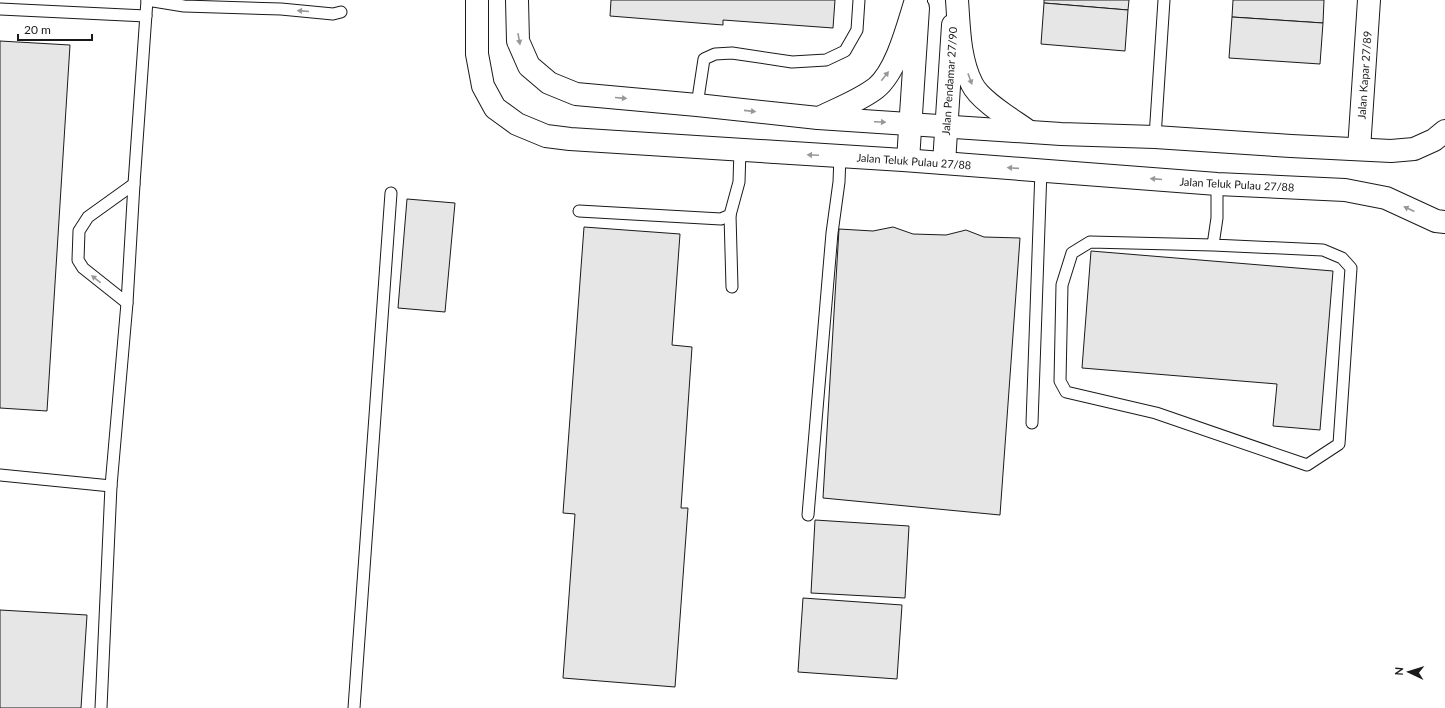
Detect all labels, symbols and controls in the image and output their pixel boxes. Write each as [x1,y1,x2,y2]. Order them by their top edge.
one-way arrow [297,8,309,15]
scale bar [18,16,92,42]
text: 20 m [24,22,51,37]
street label: Jalan Pendamar 27/90 [939,26,959,136]
street label: Jalan Kapar 27/89 [1354,30,1374,120]
one-way arrow [516,33,522,45]
one-way arrow [881,70,889,81]
one-way arrow [968,74,974,86]
one-way arrow [615,95,627,102]
one-way arrow [744,108,756,114]
one-way arrow [874,119,887,125]
one-way arrow [807,151,819,158]
street label: Jalan Teluk Pulau 27/88 [856,151,972,171]
one-way arrow [1007,165,1019,172]
one-way arrow [1150,175,1162,182]
street label: Jalan Teluk Pulau 27/88 [1179,175,1295,193]
one-way arrow [1403,206,1414,212]
one-way arrow [91,274,102,283]
north arrow [1389,652,1429,692]
text: N [1392,667,1405,676]

